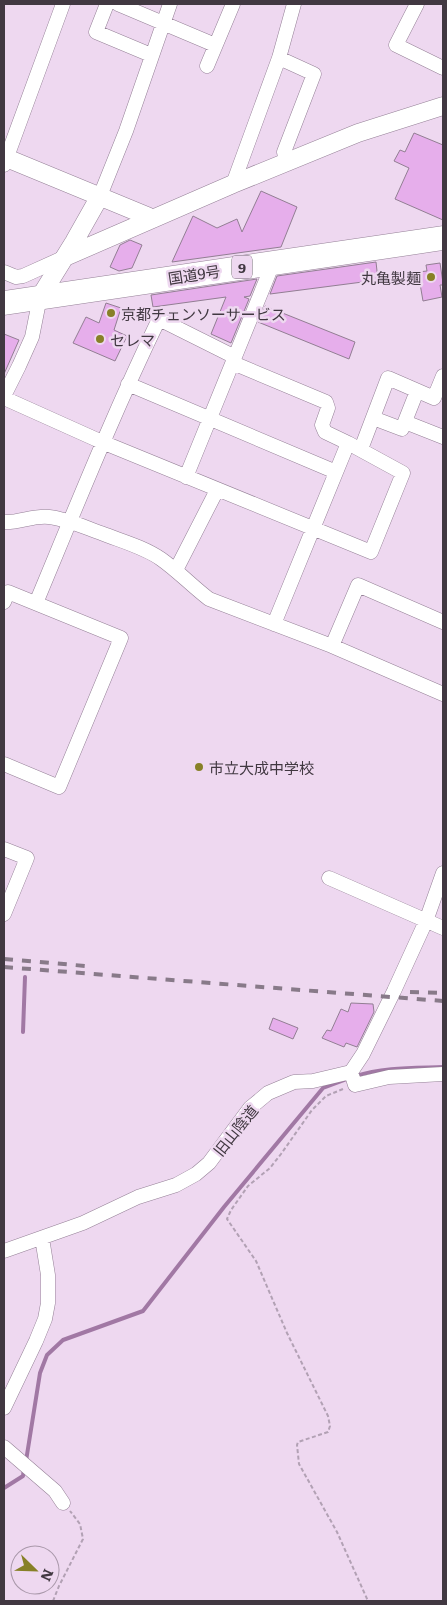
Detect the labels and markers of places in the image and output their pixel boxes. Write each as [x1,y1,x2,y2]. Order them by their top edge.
place label: 丸亀製麺 [361,266,421,289]
marker: 丸亀製麺 [425,271,437,283]
place label: 京都チェンソーサービス [121,302,286,325]
marker: 京都チェンソーサービス [105,307,117,319]
place label: セレマ [110,328,155,351]
marker: セレマ [94,333,106,345]
place label: 市立大成中学校 [209,756,314,779]
marker: 市立大成中学校 [193,761,205,773]

